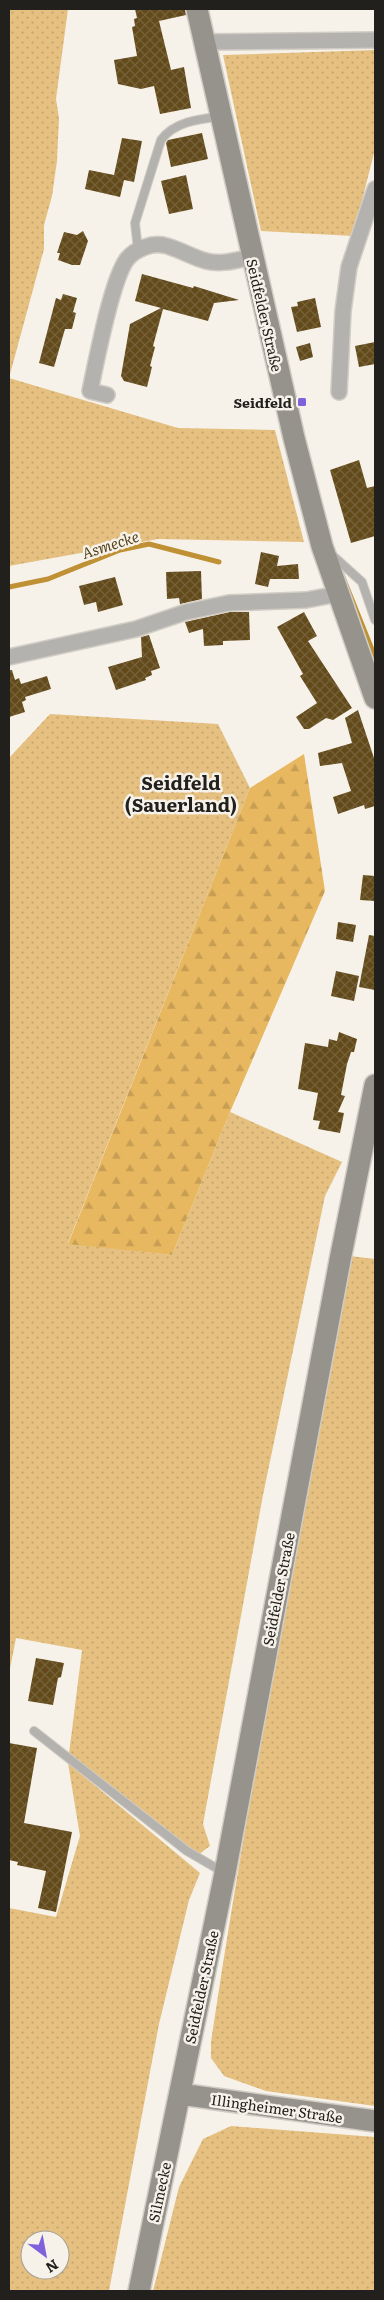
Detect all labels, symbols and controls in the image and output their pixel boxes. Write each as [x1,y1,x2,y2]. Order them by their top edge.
street label: Seidfelder Straße [242,257,288,373]
place label: Seidfeld [233,392,292,412]
marker: Seidfeld [296,396,308,408]
water label: Asmecke [78,524,142,564]
district label: Seidfeld (Sauerland) [125,768,237,818]
street label: Seidfelder Straße [257,1531,299,1647]
street label: Seidfelder Straße [179,1929,223,2045]
street label: Illingheimer Straße [210,2089,344,2127]
street label: Silmecke [143,2160,175,2224]
north arrow [20,2230,70,2280]
text: N [42,2255,63,2279]

